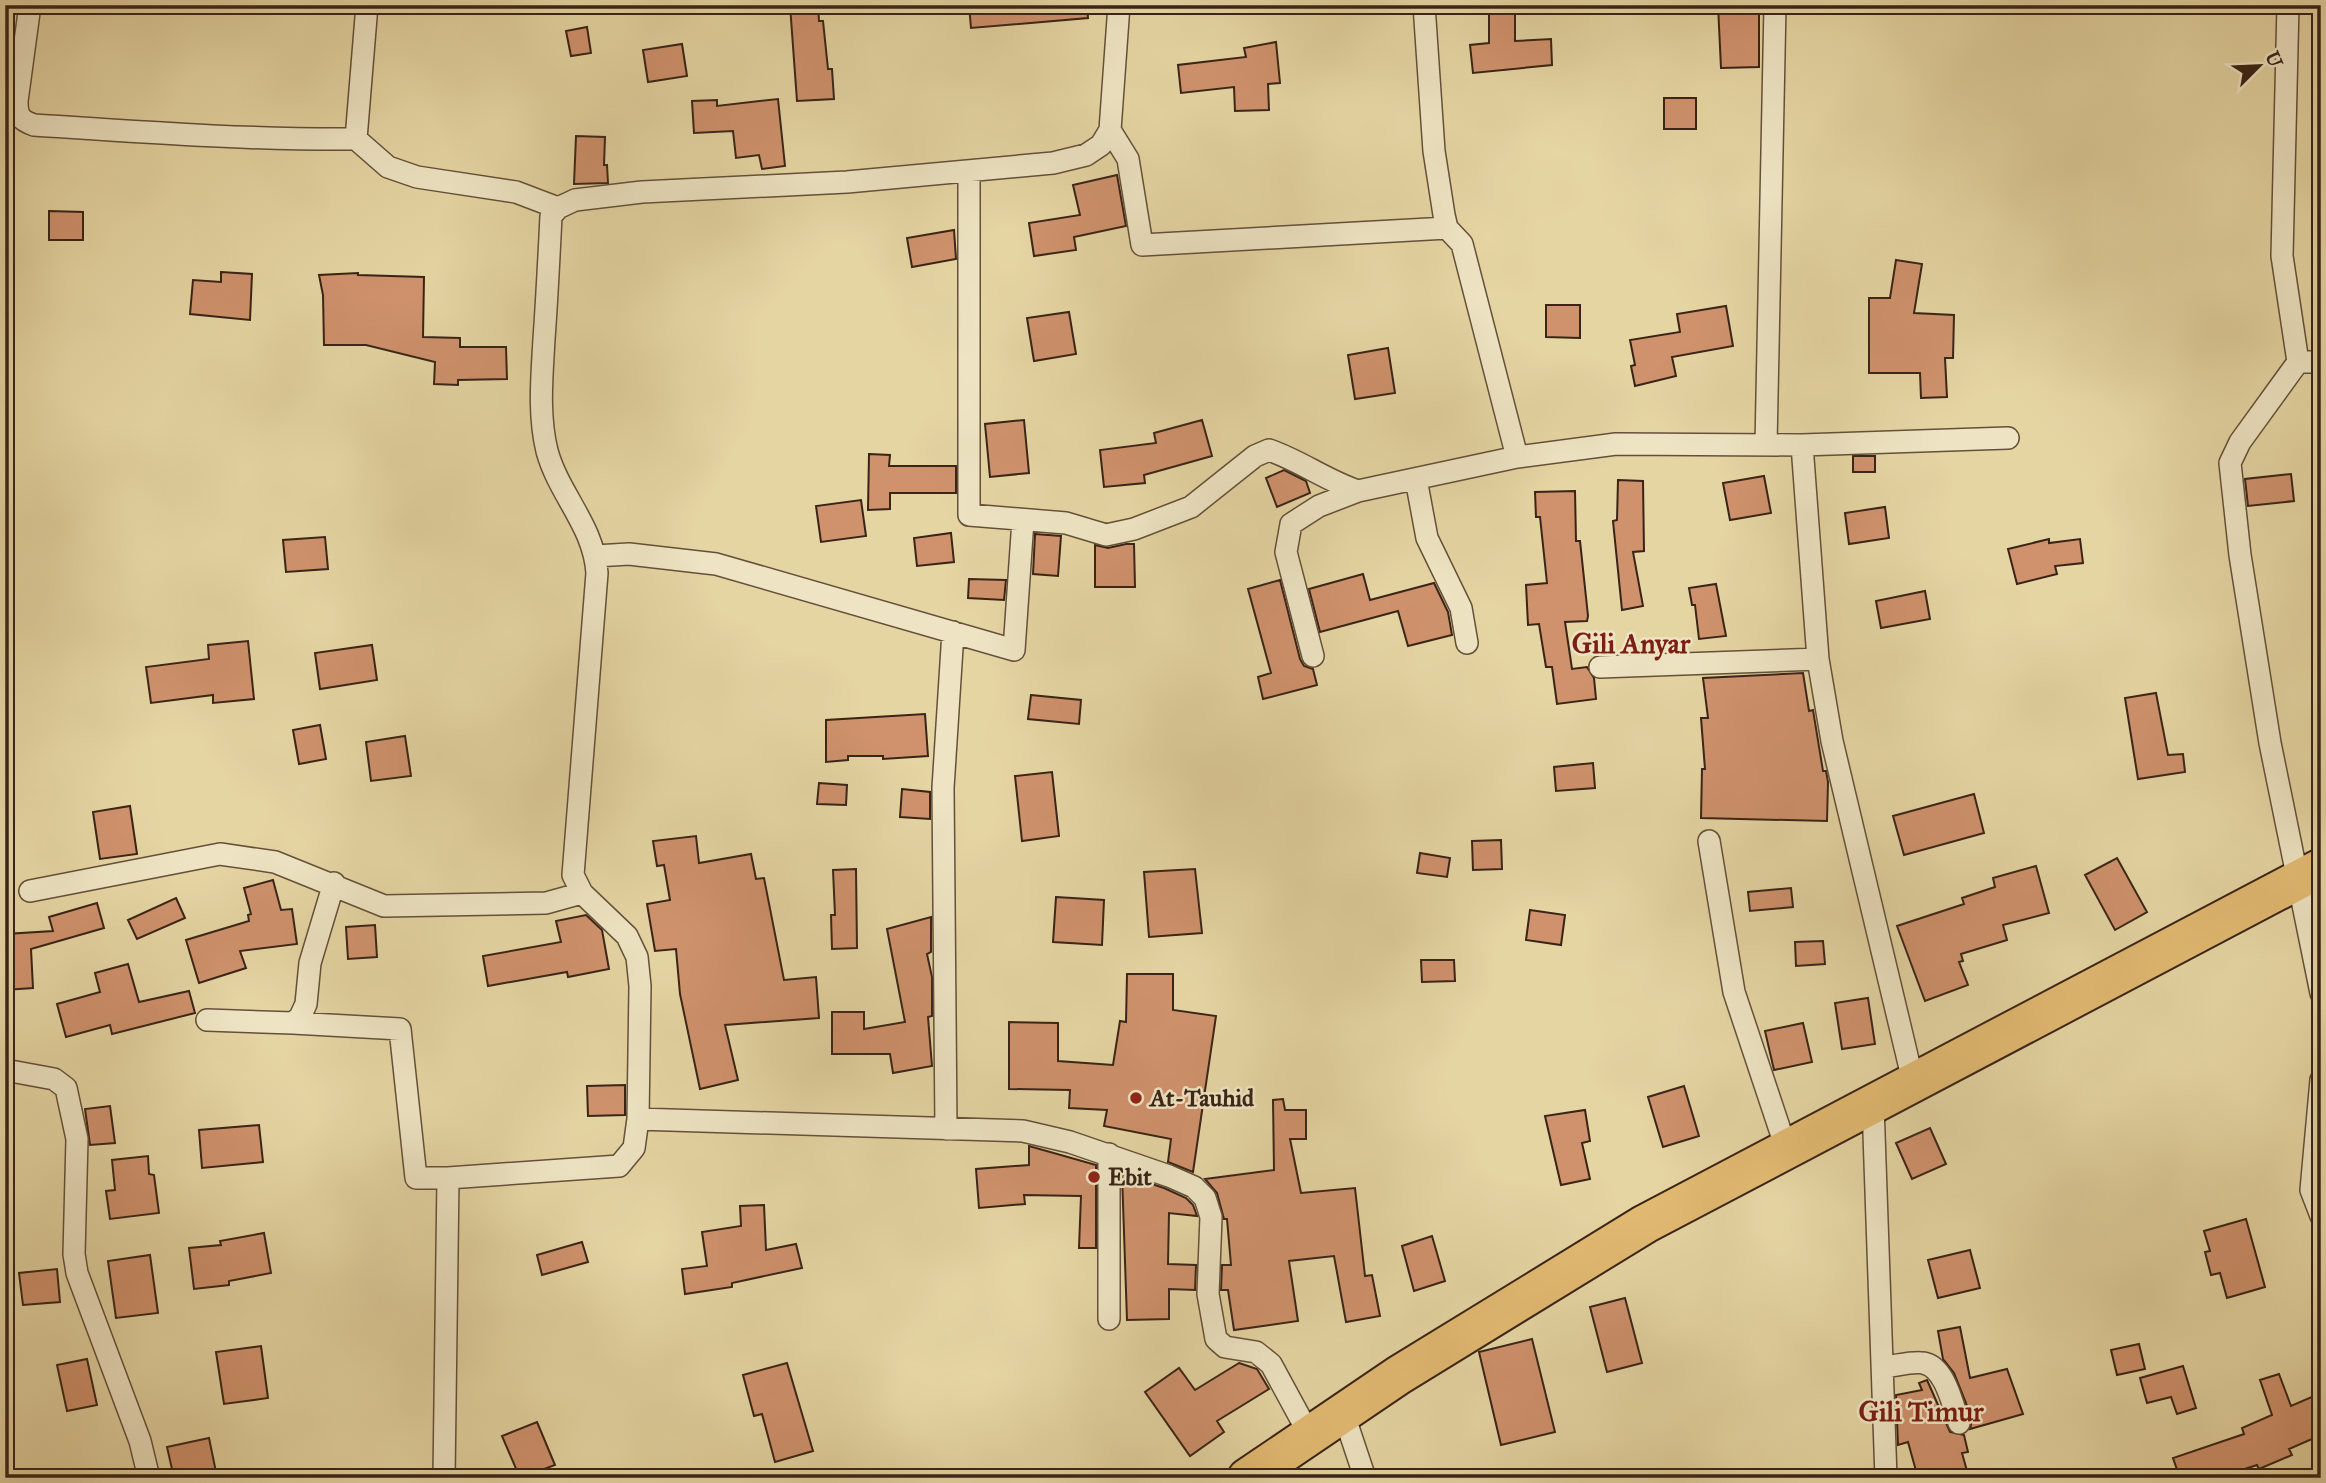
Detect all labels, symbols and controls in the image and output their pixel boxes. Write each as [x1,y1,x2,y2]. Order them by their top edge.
north arrow [2224,32,2294,102]
text: U [2261,48,2288,72]
district label: Gili Anyar [1572,626,1691,661]
place label: At-Tauhid [1148,1083,1255,1113]
marker: At-Tauhid [1128,1090,1144,1106]
place label: Ebit [1108,1162,1152,1192]
marker: Ebit [1086,1169,1102,1185]
district label: Gili Timur [1858,1394,1984,1429]

